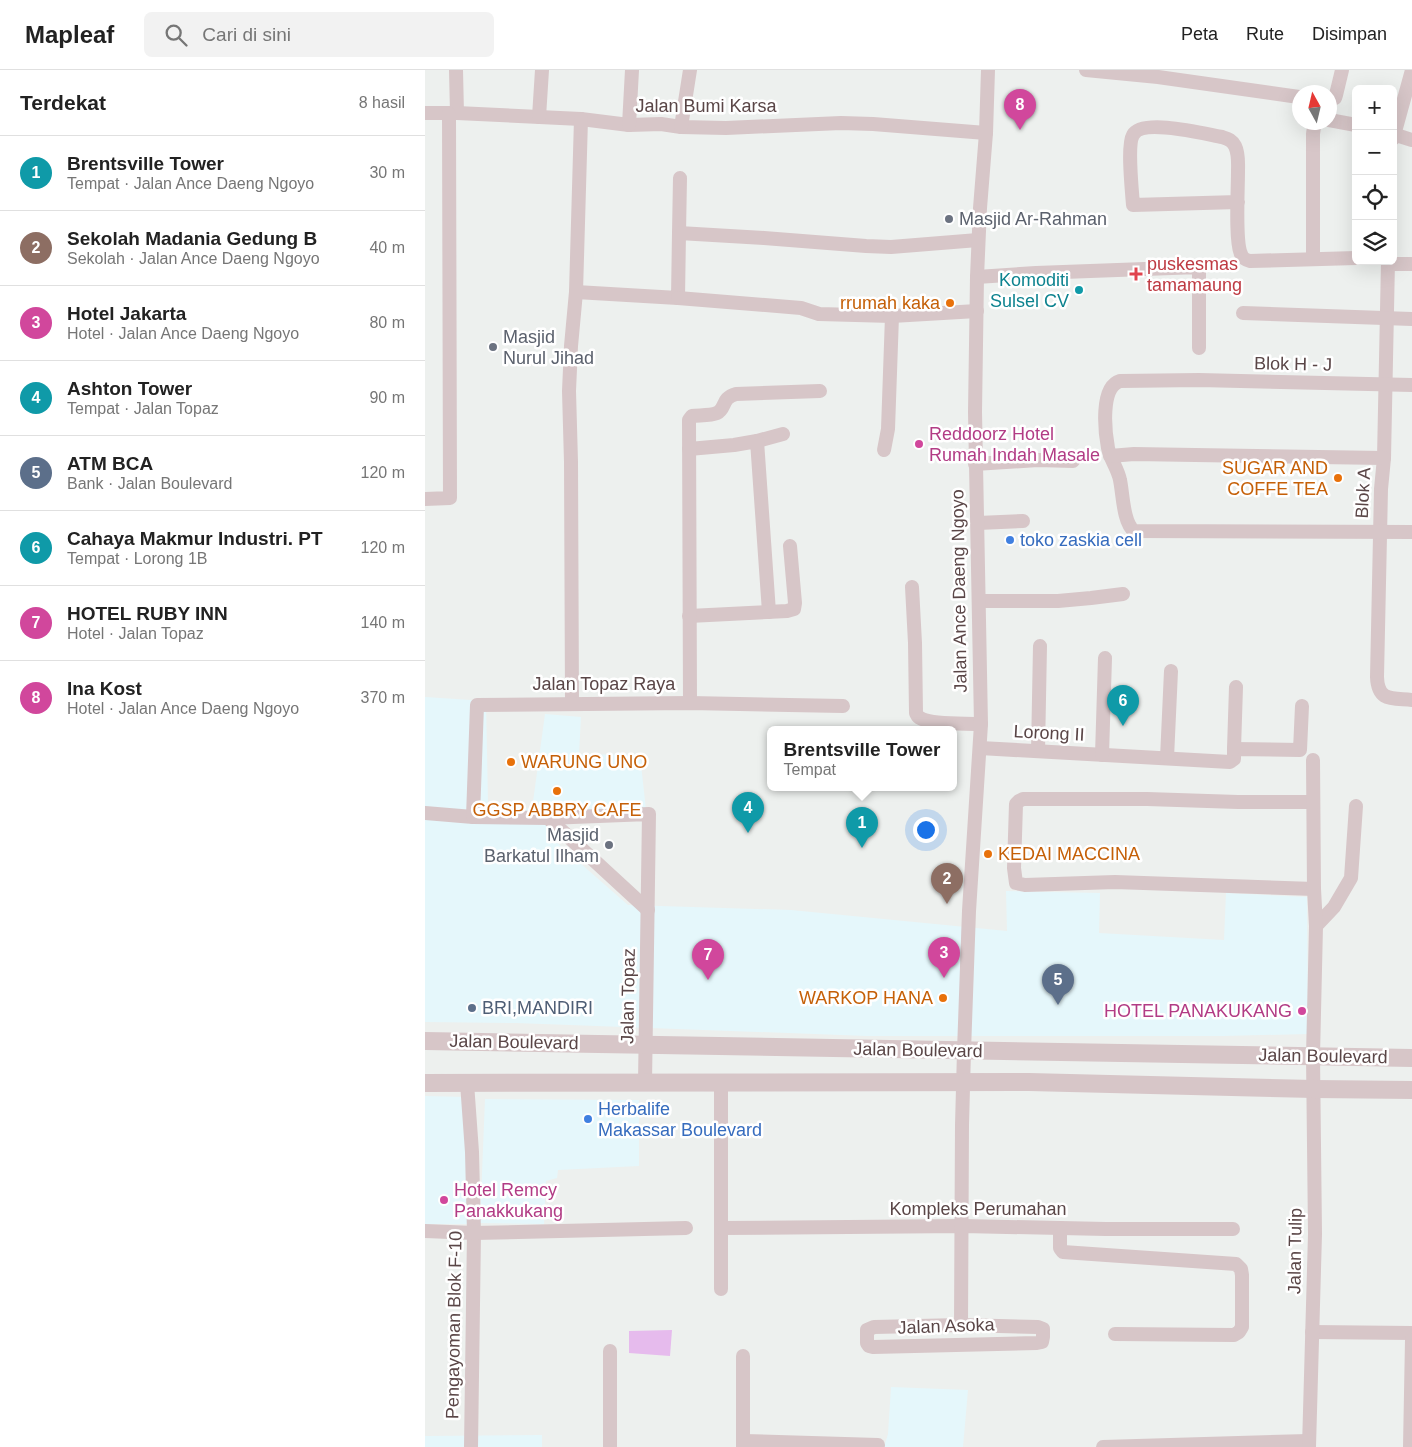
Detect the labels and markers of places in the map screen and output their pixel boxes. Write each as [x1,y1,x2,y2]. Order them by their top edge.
pin: 8 [1004,89,1036,130]
place label: Masjid Ar-Rahman [959,209,1107,229]
marker: Masjid Ar-Rahman [943,213,955,225]
place label: puskesmas tamamaung [1147,254,1242,295]
marker: puskesmas tamamaung [1129,267,1143,281]
place label: Komoditi Sulsel CV [990,270,1069,311]
marker: Komoditi Sulsel CV [1073,284,1085,296]
place label: rrumah kaka [840,293,941,313]
marker: rrumah kaka [944,297,956,309]
place label: Masjid Nurul Jihad [503,327,594,368]
marker: Masjid Nurul Jihad [487,341,499,353]
place label: Reddoorz Hotel Rumah Indah Masale [929,424,1100,465]
marker: Reddoorz Hotel Rumah Indah Masale [913,438,925,450]
place label: SUGAR AND COFFE TEA [1222,458,1328,499]
marker: SUGAR AND COFFE TEA [1332,472,1344,484]
place label: toko zaskia cell [1020,530,1142,550]
marker: toko zaskia cell [1004,534,1016,546]
pin: 6 [1107,685,1139,726]
place label: WARUNG UNO [521,752,647,772]
marker: WARUNG UNO [505,756,517,768]
marker: GGSP ABBRY CAFE [551,785,563,797]
pin: 4 [732,792,764,833]
place label: GGSP ABBRY CAFE [472,800,642,820]
pin: 1 [846,807,878,848]
place label: Masjid Barkatul Ilham [484,825,599,866]
marker: Masjid Barkatul Ilham [603,839,615,851]
place label: KEDAI MACCINA [998,844,1140,864]
marker: KEDAI MACCINA [982,848,994,860]
pin: 2 [931,863,963,904]
pin: 3 [928,937,960,978]
pin: 7 [692,939,724,980]
pin: 5 [1042,964,1074,1005]
place label: WARKOP HANA [799,988,933,1008]
marker: WARKOP HANA [937,992,949,1004]
place label: BRI,MANDIRI [482,998,593,1018]
place label: HOTEL PANAKUKANG [1104,1001,1292,1021]
marker: BRI,MANDIRI [466,1002,478,1014]
marker: HOTEL PANAKUKANG [1296,1005,1308,1017]
place label: Herbalife Makassar Boulevard [598,1099,762,1140]
marker: Herbalife Makassar Boulevard [582,1113,594,1125]
place label: Hotel Remcy Panakkukang [454,1180,563,1221]
marker: Hotel Remcy Panakkukang [438,1194,450,1206]

